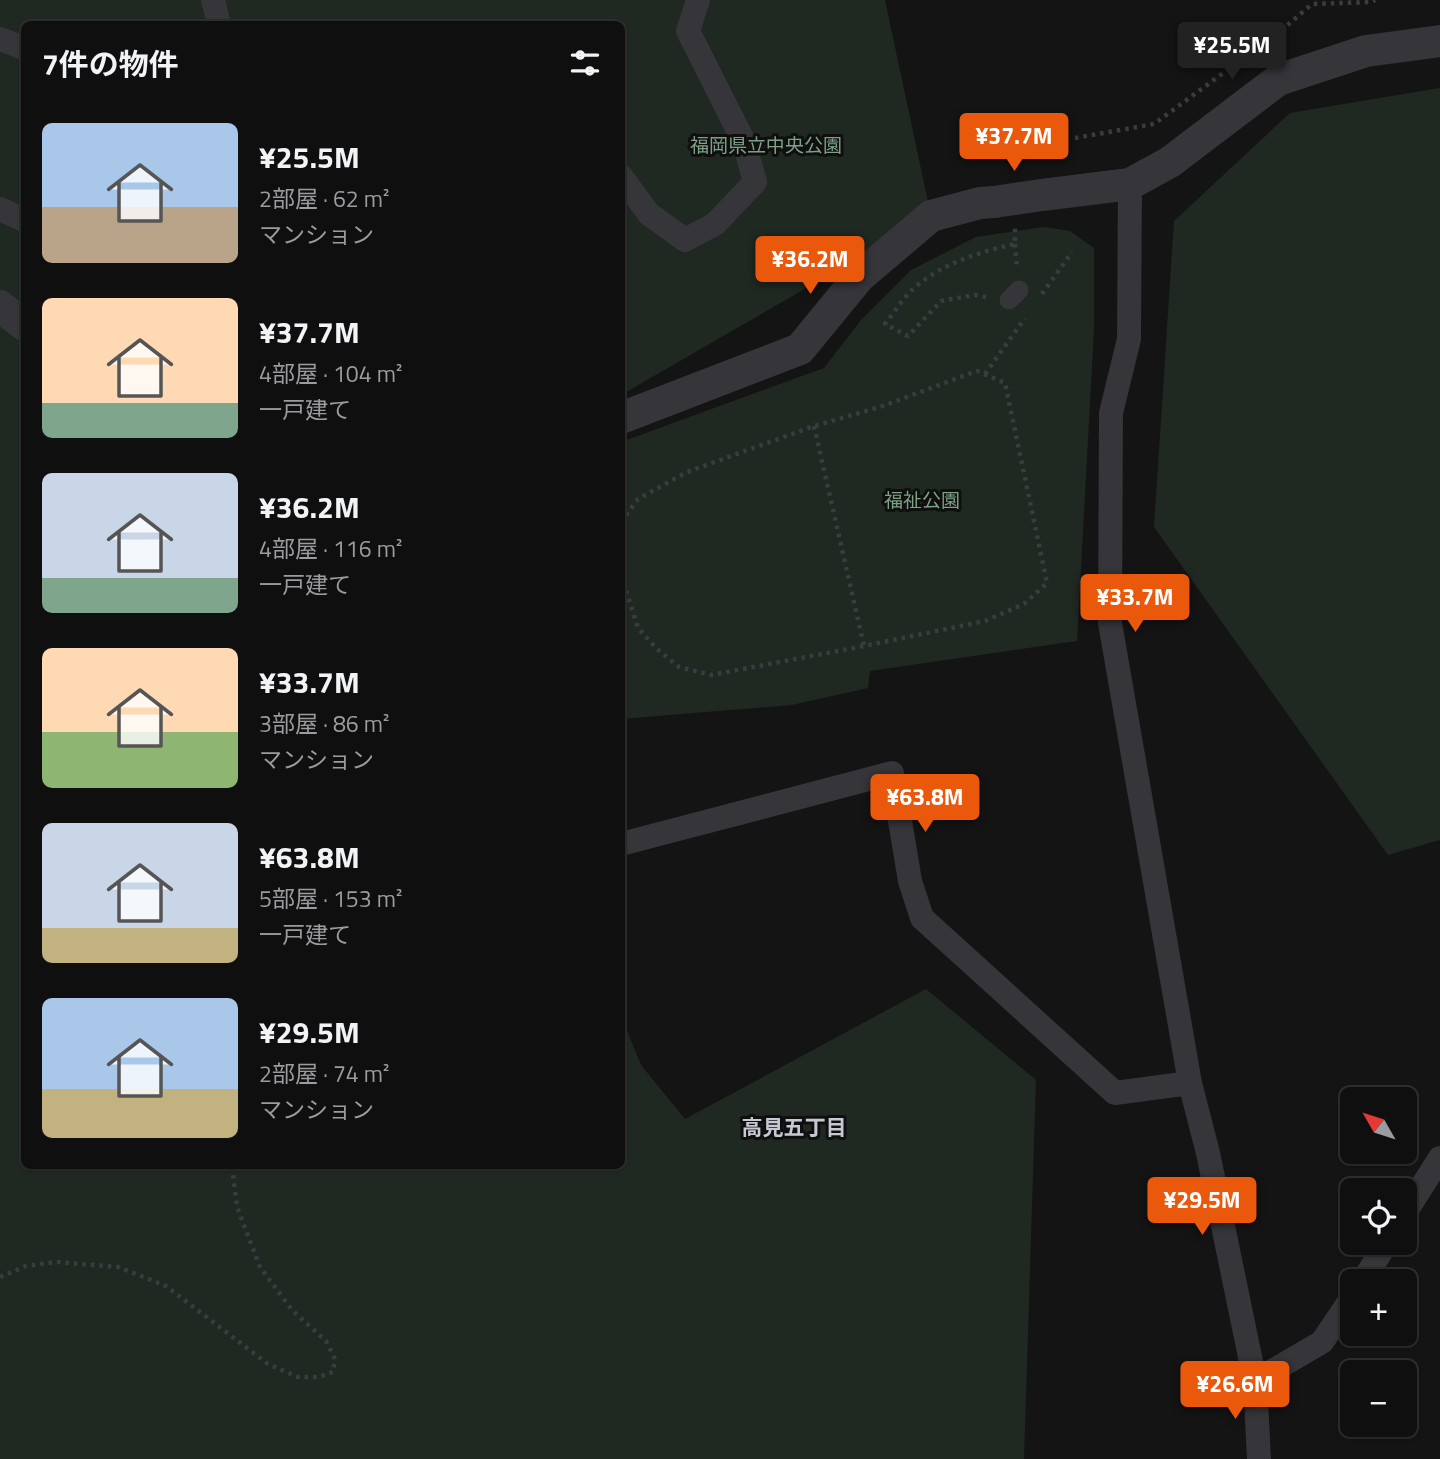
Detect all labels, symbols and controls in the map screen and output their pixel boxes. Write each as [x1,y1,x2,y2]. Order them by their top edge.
pin: ¥25.5M [1175,22,1289,82]
text: ¥25.5M [1193,27,1271,62]
text: 7件の物件 [42,41,179,87]
icon: filters [566,44,604,82]
pin: ¥37.7M [957,114,1071,173]
text: ¥37.7M [975,118,1053,153]
park label: 福岡県立中央公園 [690,130,842,159]
text: ¥25.5M [259,134,360,180]
icon: home [98,151,182,235]
text: 2部屋 · 62 m² [259,181,389,216]
text: マンション [259,217,374,252]
pin: ¥36.2M [753,236,867,296]
text: ¥36.2M [771,241,849,276]
text: ¥37.7M [259,309,360,355]
icon: home [98,326,182,410]
text: 4部屋 · 104 m² [259,356,402,391]
text: 一戸建て [259,392,351,427]
text: ¥36.2M [259,484,360,530]
park label: 福祉公園 [884,485,960,514]
icon: home [98,501,182,585]
text: 4部屋 · 116 m² [259,531,402,566]
text: 一戸建て [259,567,351,602]
pin: ¥33.7M [1078,574,1192,634]
text: ¥33.7M [1096,579,1174,614]
text: ¥33.7M [259,659,360,705]
icon: home [98,676,182,760]
text: 3部屋 · 86 m² [259,706,389,741]
text: マンション [259,742,374,777]
pin: ¥63.8M [868,774,982,834]
text: ¥63.8M [886,779,964,814]
text: ¥63.8M [259,834,360,880]
icon: home [98,851,182,935]
text: 5部屋 · 153 m² [259,881,402,916]
text: 一戸建て [259,917,351,952]
text: ¥29.5M [259,1009,360,1055]
icon: home [98,1026,182,1110]
text: 2部屋 · 74 m² [259,1056,389,1091]
north arrow [1340,1087,1418,1164]
map controls [1340,1087,1417,1437]
text: マンション [259,1092,374,1127]
district label: 高見五丁目 [742,1111,847,1143]
pin: ¥29.5M [1145,1178,1259,1237]
button: locate [1340,1178,1417,1255]
text: ¥29.5M [1163,1182,1241,1217]
button: + [1340,1269,1417,1346]
button: − [1340,1360,1417,1437]
pin: ¥26.6M [1178,1362,1292,1421]
text: ¥26.6M [1196,1366,1274,1401]

